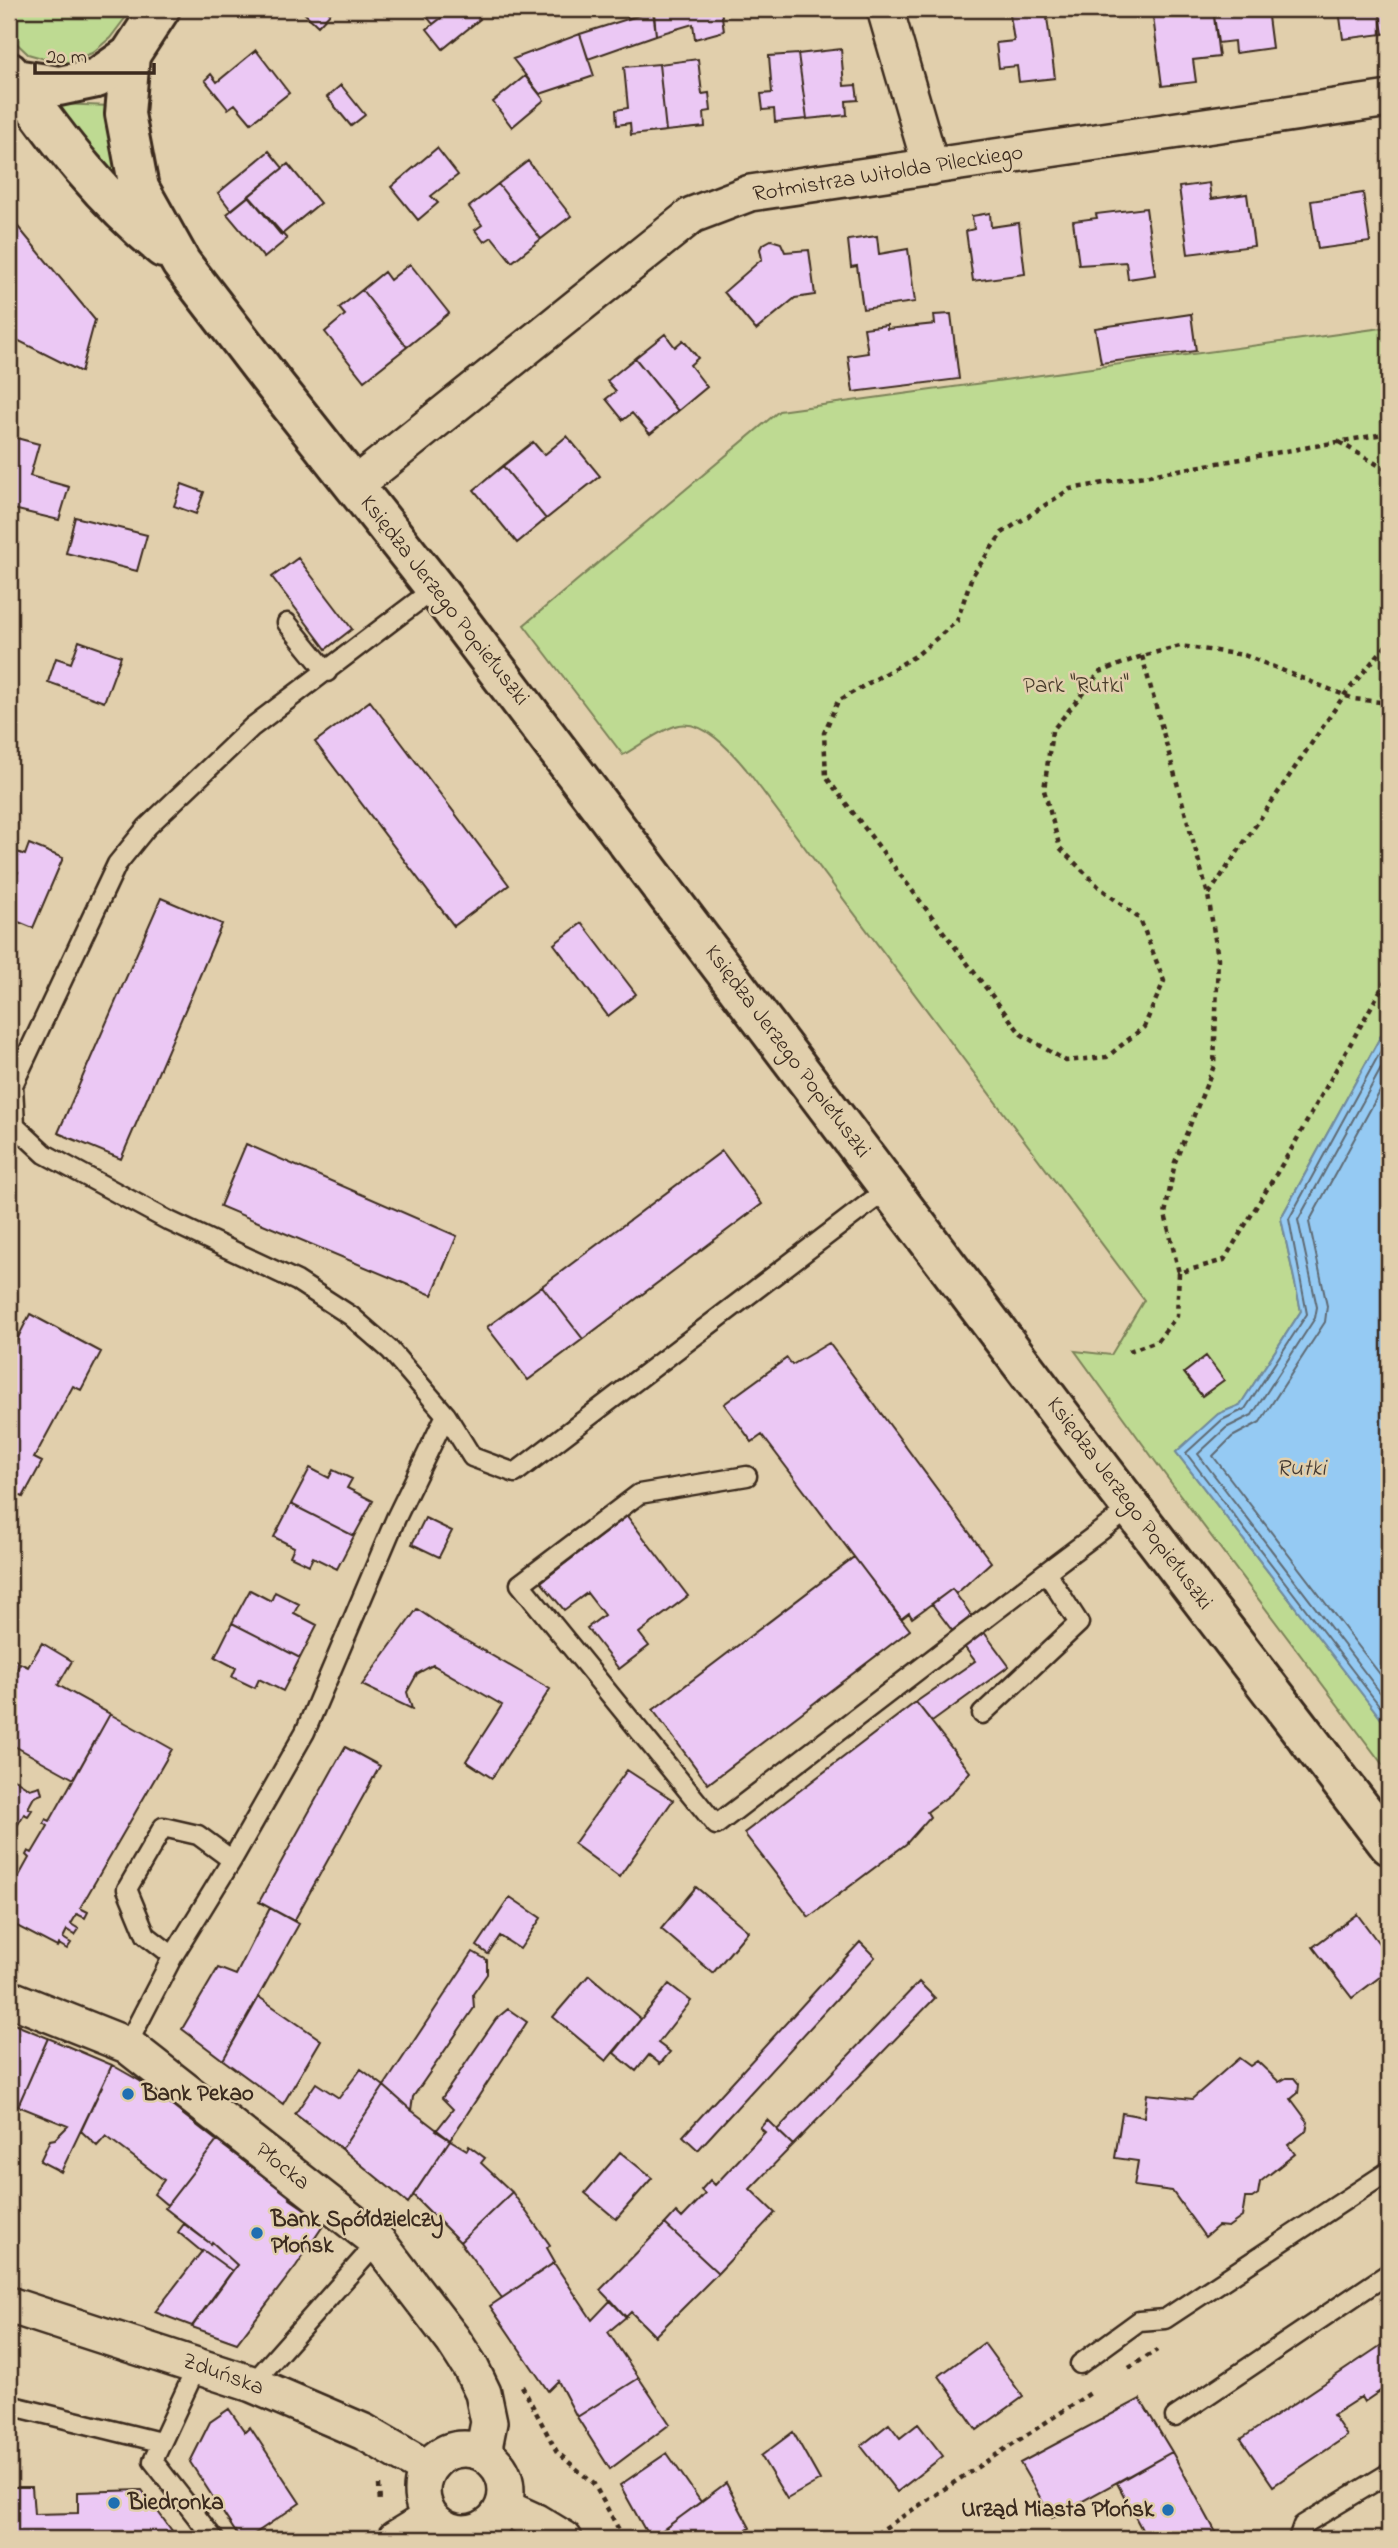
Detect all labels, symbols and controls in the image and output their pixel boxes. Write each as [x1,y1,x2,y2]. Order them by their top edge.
scale bar [35,32,154,76]
text: 20 m [46,43,87,73]
street label: Rotmistrza Witolda Pileckiego [751,136,1026,213]
street label: Księdza Jerzego Popiełuszki [350,489,537,714]
park label: Park "Rutki" [1023,670,1129,703]
street label: Księdza Jerzego Popiełuszki [695,938,878,1166]
street label: Księdza Jerzego Popiełuszki [1037,1390,1220,1618]
water label: Rutki [1276,1452,1329,1487]
place label: Bank Pekao [141,2078,254,2111]
marker: Bank Pekao [120,2086,136,2102]
street label: Płocka [247,2135,317,2199]
place label: Bank Spółdzielczy Płońsk [270,2204,444,2263]
marker: Bank Spółdzielczy Płońsk [249,2225,265,2241]
street label: Zduńska [178,2345,268,2405]
place label: Biedronka [127,2487,224,2520]
place label: Urząd Miasta Płońsk [961,2494,1155,2527]
marker: Biedronka [106,2495,122,2511]
marker: Urząd Miasta Płońsk [1160,2502,1176,2518]

